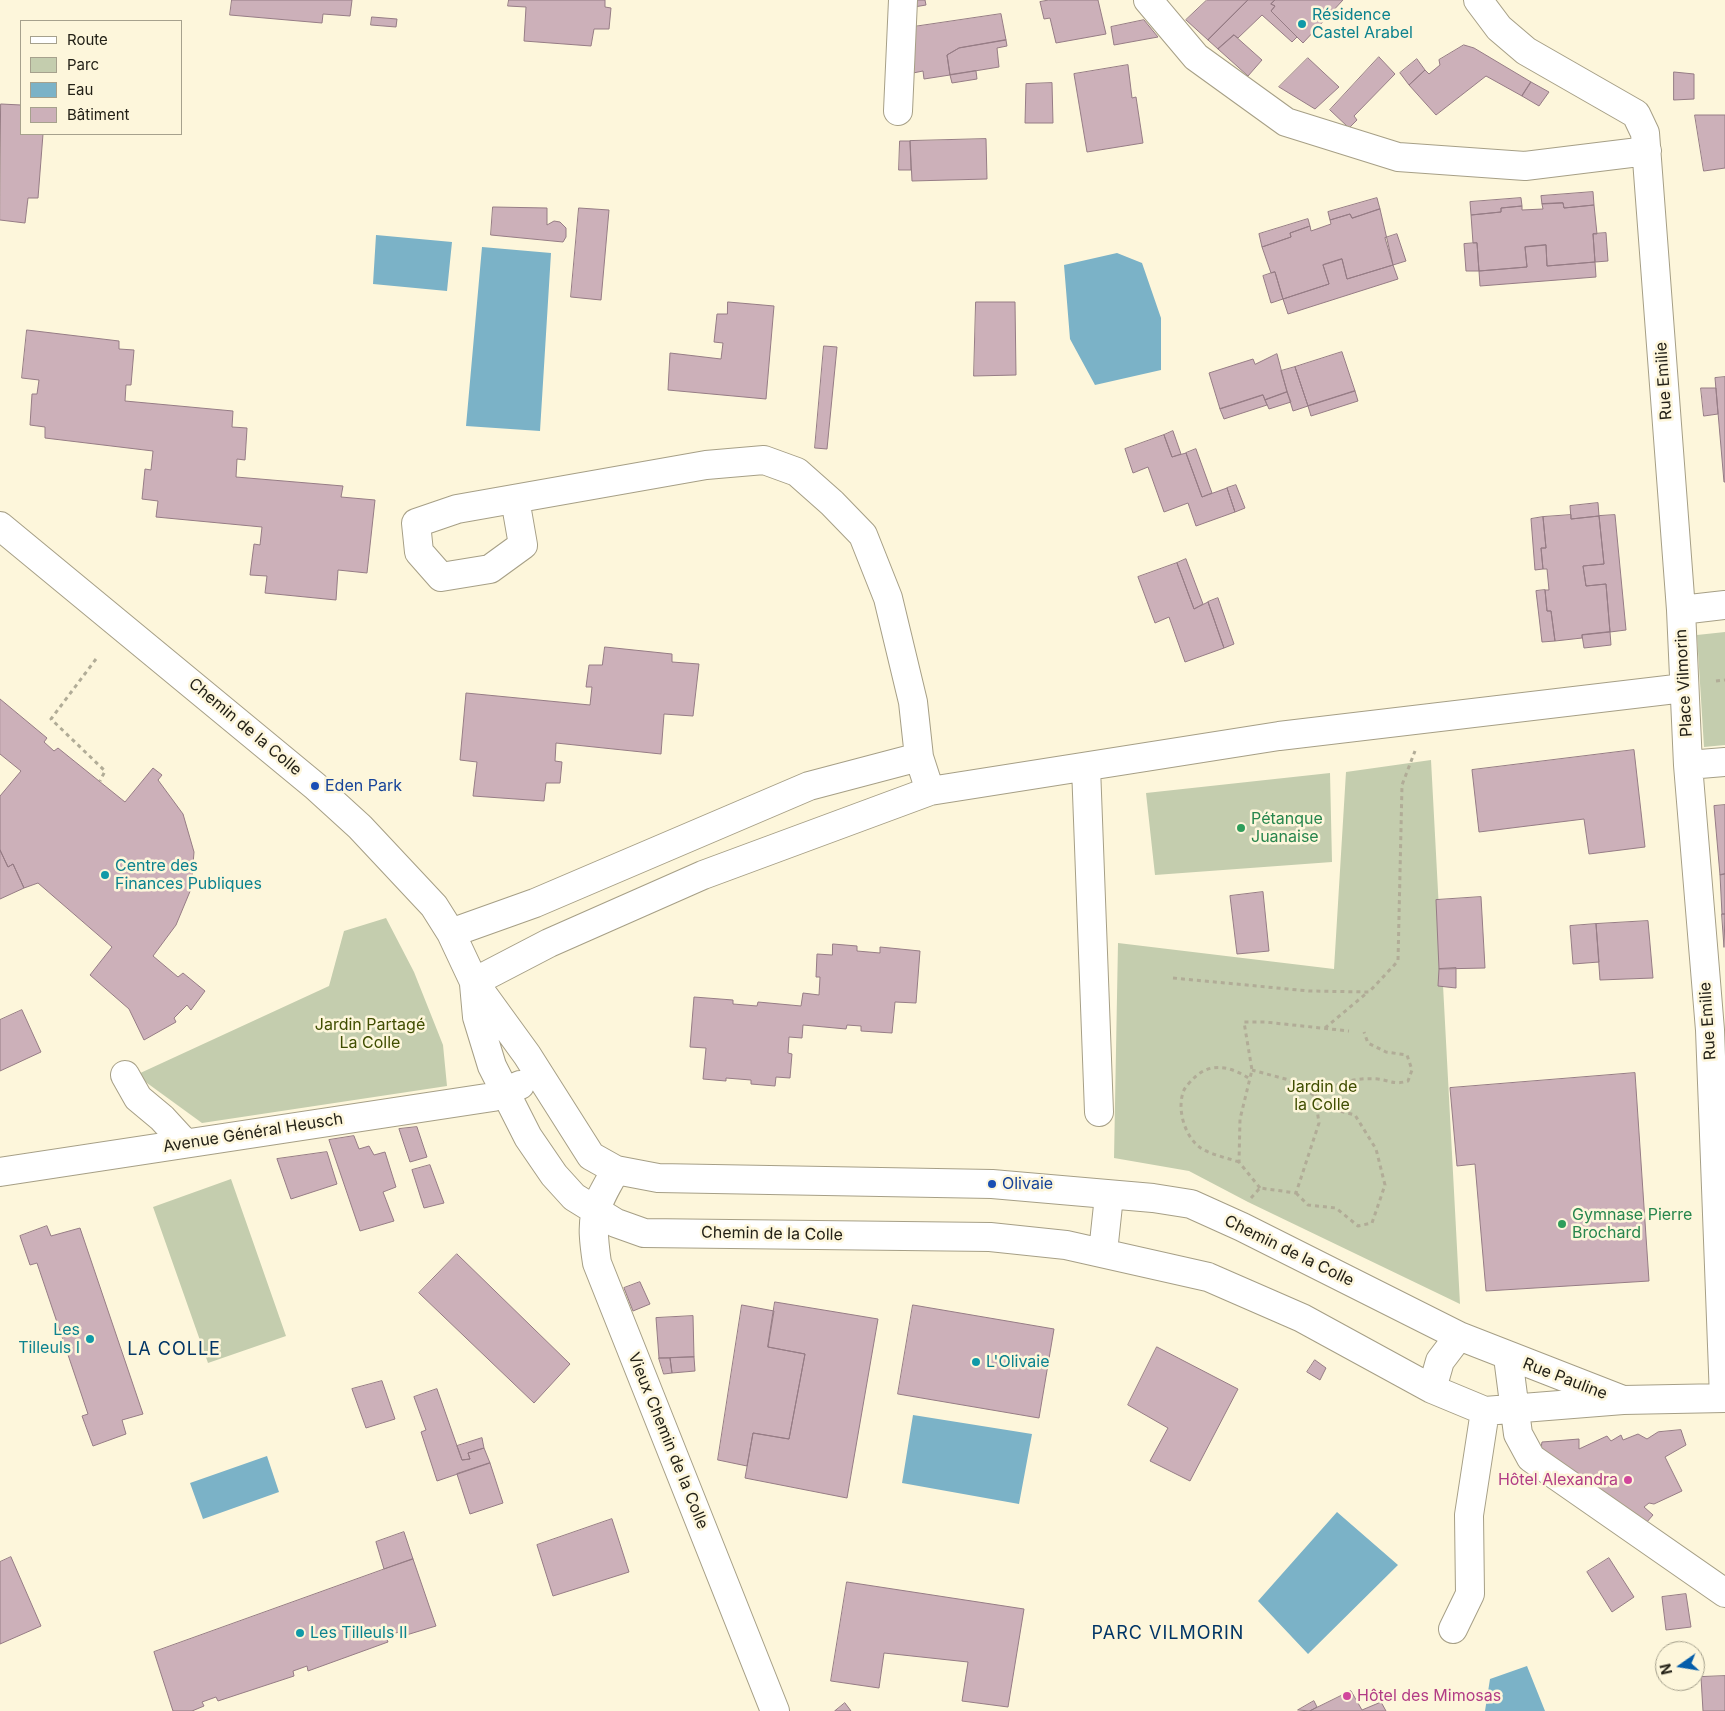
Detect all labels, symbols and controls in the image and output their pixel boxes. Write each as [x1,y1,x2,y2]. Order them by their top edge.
place label: Résidence Castel Arabel [1312,5,1413,43]
marker: Résidence Castel Arabel [1296,18,1308,30]
legend [20,20,182,135]
text: Route [67,30,108,49]
text: Parc [67,55,99,74]
text: Eau [67,80,93,99]
text: Bâtiment [67,105,129,124]
street label: Rue Emilie [1652,341,1676,421]
street label: Place Vilmorin [1672,629,1696,737]
street label: Chemin de la Colle [185,674,305,780]
place label: Eden Park [325,776,402,796]
marker: Eden Park [309,780,321,792]
place label: Pétanque Juanaise [1251,809,1323,847]
marker: Pétanque Juanaise [1235,822,1247,834]
place label: Centre des Finances Publiques [115,856,262,894]
marker: Centre des Finances Publiques [99,869,111,881]
street label: Rue Emilie [1696,981,1720,1061]
park label: Jardin Partagé La Colle [315,1015,425,1053]
park label: Jardin de la Colle [1287,1077,1357,1115]
street label: Avenue Général Heusch [162,1109,344,1157]
place label: Olivaie [1002,1174,1053,1194]
marker: Olivaie [986,1178,998,1190]
place label: Gymnase Pierre Brochard [1572,1205,1692,1243]
street label: Chemin de la Colle [1221,1211,1357,1291]
marker: Gymnase Pierre Brochard [1556,1218,1568,1230]
street label: Chemin de la Colle [701,1223,843,1245]
place label: Les Tilleuls I [18,1320,80,1358]
marker: Les Tilleuls I [84,1333,96,1345]
district label: LA COLLE [126,1339,222,1361]
street label: Vieux Chemin de la Colle [624,1350,712,1532]
place label: L'Olivaie [986,1352,1049,1372]
street label: Rue Pauline [1520,1354,1610,1404]
marker: L'Olivaie [970,1356,982,1368]
place label: Hôtel Alexandra [1498,1470,1618,1490]
marker: Hôtel Alexandra [1622,1474,1634,1486]
place label: Les Tilleuls II [310,1623,407,1643]
district label: PARC VILMORIN [1090,1623,1246,1645]
marker: Les Tilleuls II [294,1627,306,1639]
north arrow [1655,1641,1705,1691]
text: N [1656,1662,1675,1676]
place label: Hôtel des Mimosas [1357,1686,1501,1706]
marker: Hôtel des Mimosas [1341,1690,1353,1702]

